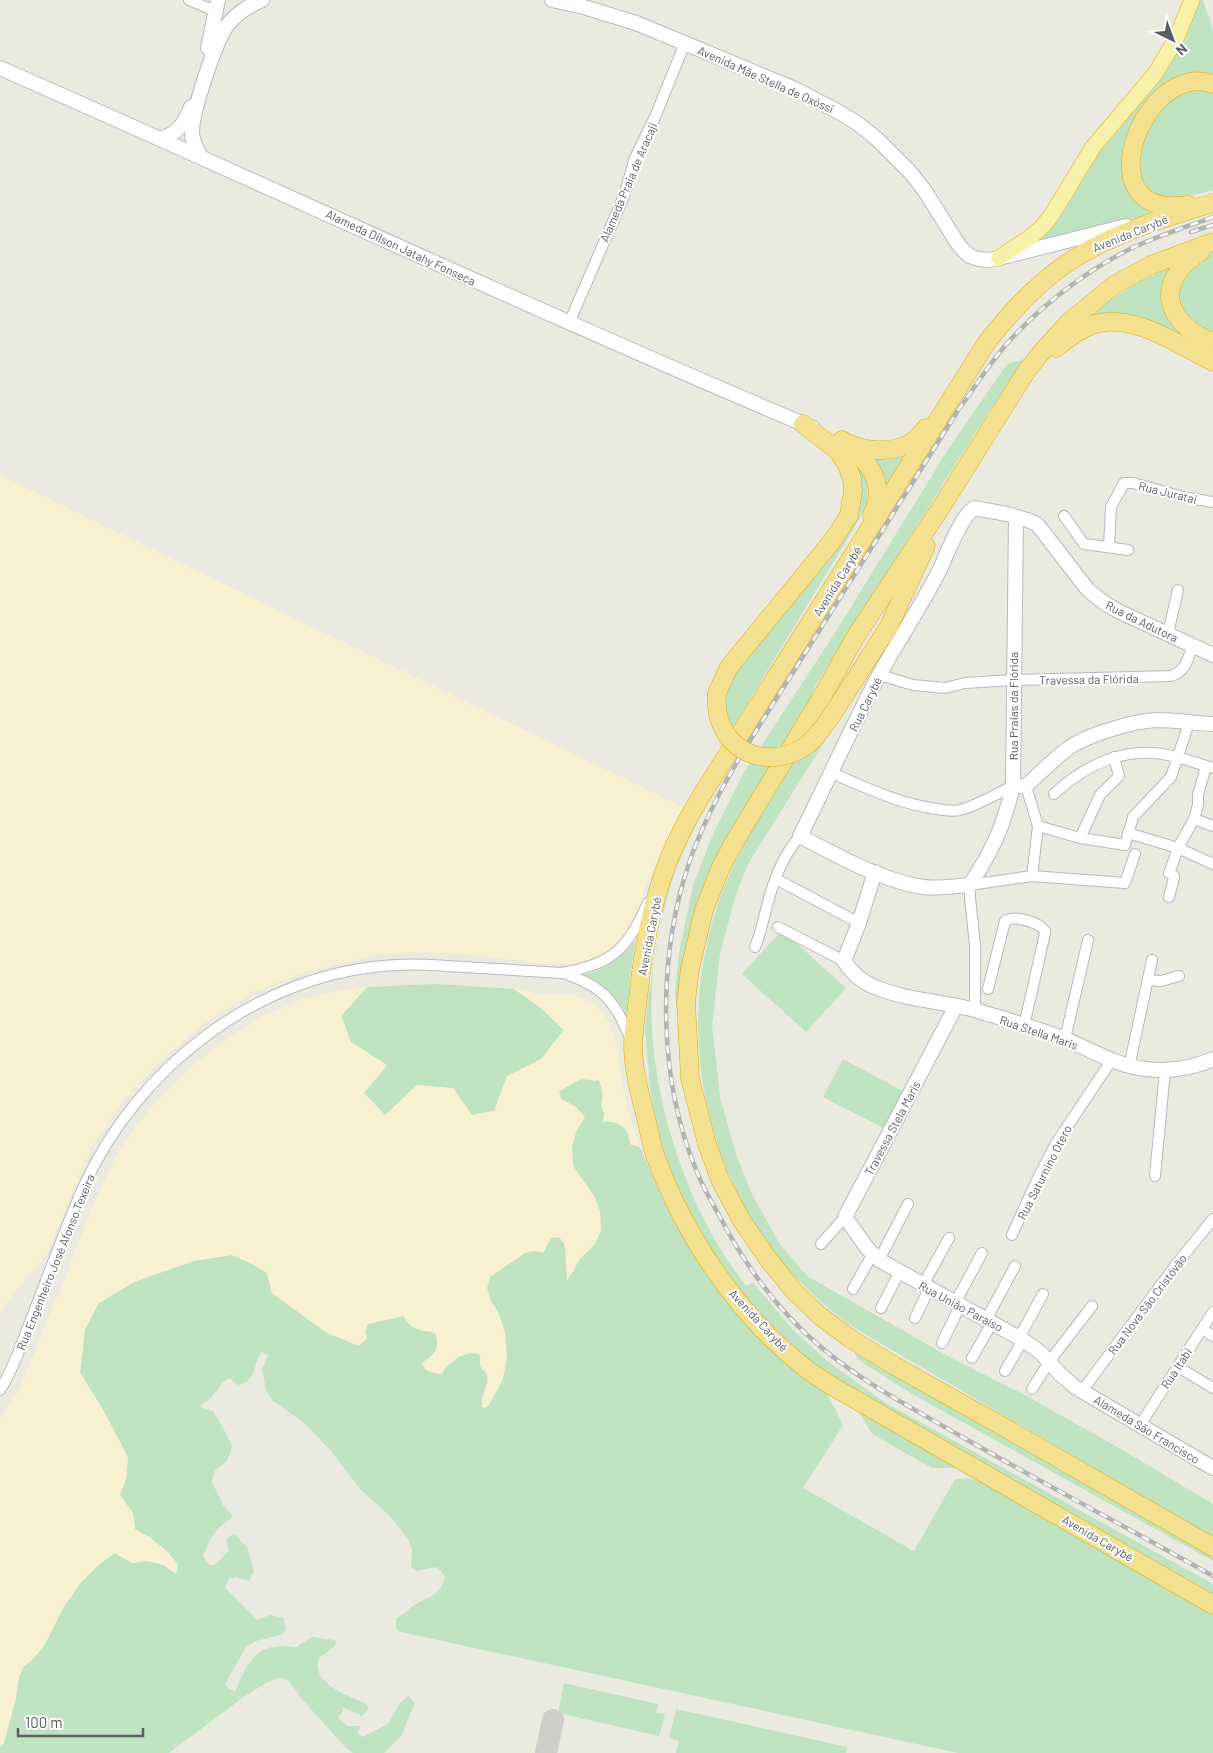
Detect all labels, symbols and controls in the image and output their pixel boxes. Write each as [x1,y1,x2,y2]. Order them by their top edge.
north arrow [1148,15,1198,65]
text: N [1173,41,1191,59]
street label: Avenida Mãe Stella de Oxóssi [696,43,836,115]
street label: Alameda Praia de Aracaji [597,120,659,244]
street label: Alameda Dilson Jatahy Fonseca [324,206,478,288]
street label: Avenida Carybé [1090,212,1170,254]
street label: Rua Juratai [1137,478,1199,506]
street label: Avenida Carybé [810,543,864,619]
street label: Rua da Adutora [1104,597,1180,645]
street label: Rua Praias da Flórida [1006,652,1020,760]
street label: Travessa da Flórida [1039,671,1139,687]
street label: Rua Carybé [846,675,884,733]
street label: Avenida Carybé [635,895,663,977]
street label: Rua Stella Maris [998,1012,1080,1052]
street label: Travessa Stela Maris [861,1078,923,1178]
street label: Rua Saturnino Otero [1014,1122,1074,1222]
street label: Rua Engenheiro José Afonso Texeira [13,1172,97,1352]
street label: Rua Nova São Cristóvão [1105,1251,1189,1357]
street label: Rua União Paraíso [917,1278,1005,1334]
street label: Avenida Carybé [727,1286,791,1354]
street label: Rua Itabi [1158,1345,1194,1391]
street label: Alameda São Francisco [1092,1392,1202,1466]
street label: Avenida Carybé [1060,1512,1136,1564]
scale bar [18,1706,142,1738]
text: 100 m [25,1713,63,1731]

